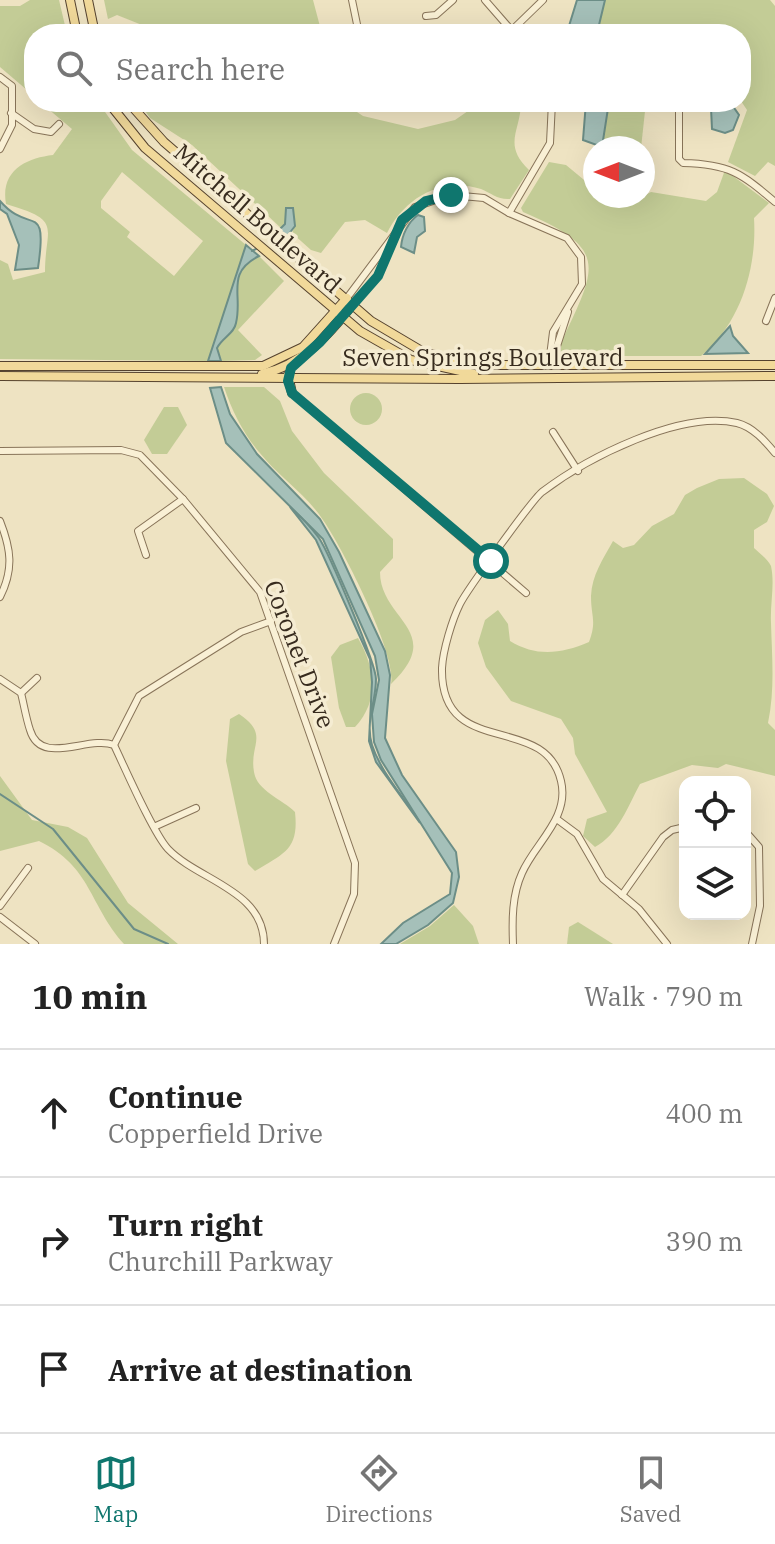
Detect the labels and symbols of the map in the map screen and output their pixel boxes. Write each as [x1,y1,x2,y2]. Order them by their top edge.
street label: Mitchell Boulevard [167,136,349,300]
north arrow [583,136,655,208]
route end [433,177,469,213]
street label: Seven Springs Boulevard [342,341,624,373]
route start [473,543,509,579]
street label: Coronet Drive [257,576,343,732]

